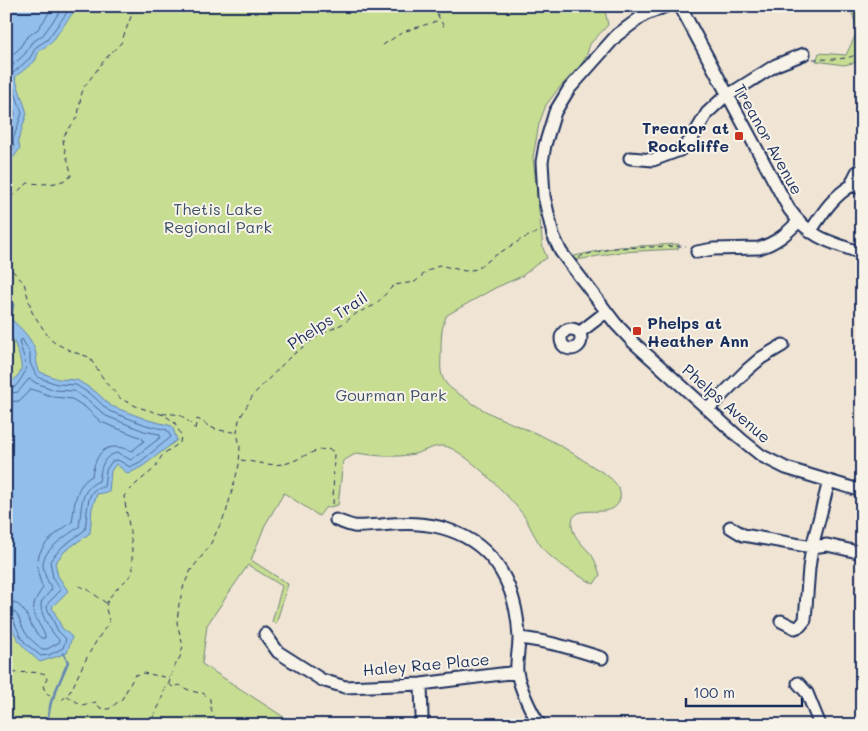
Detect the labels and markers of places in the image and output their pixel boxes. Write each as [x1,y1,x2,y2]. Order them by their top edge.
place label: Treanor at Rockcliffe [642,117,729,156]
marker: Treanor at Rockcliffe [733,130,745,142]
place label: Phelps at Heather Ann [647,312,749,351]
marker: Phelps at Heather Ann [631,325,643,337]

